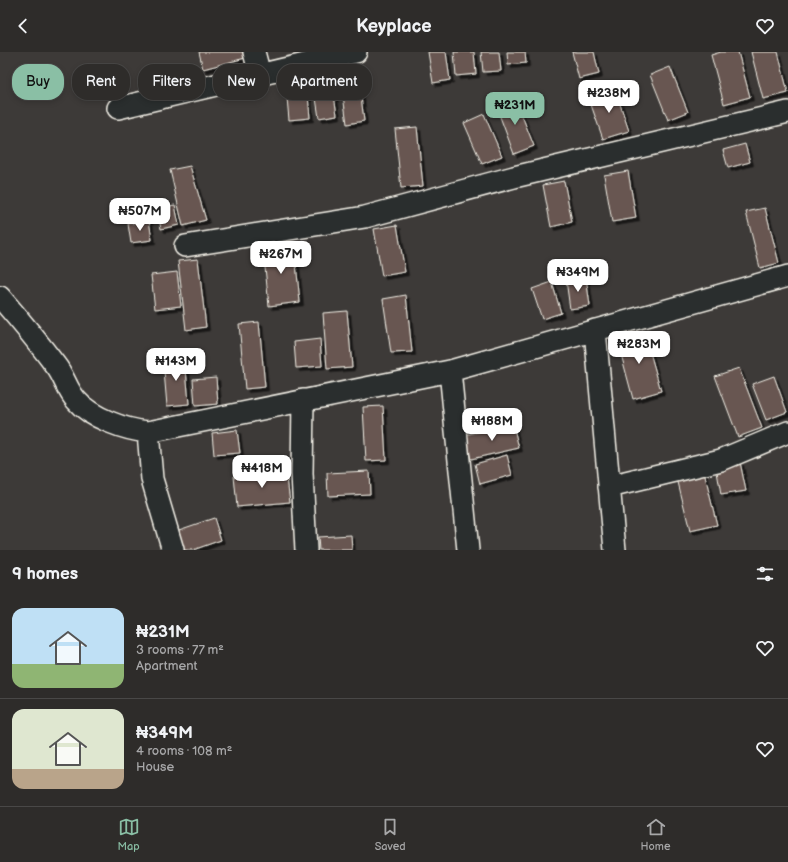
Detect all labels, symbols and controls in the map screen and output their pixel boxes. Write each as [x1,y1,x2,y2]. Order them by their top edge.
icon: back [12,15,34,37]
icon: heart [754,15,776,37]
text: Keyplace [356,16,432,37]
chip: Buy [12,64,64,100]
chip: Rent [72,64,130,100]
chip: Filters [138,64,205,100]
chip: New [213,64,269,100]
chip: Apartment [277,64,372,100]
pin: ₦238M [581,80,637,114]
text: ₦238M [587,85,631,101]
pin: ₦231M [487,92,543,126]
text: ₦231M [494,97,536,113]
pin: ₦507M [112,198,168,232]
text: ₦507M [118,203,162,219]
pin: ₦267M [253,241,309,275]
text: ₦267M [259,246,303,262]
pin: ₦349M [550,259,606,293]
text: ₦349M [556,264,600,280]
pin: ₦283M [611,331,667,365]
text: ₦283M [617,336,661,352]
pin: ₦143M [148,348,204,382]
text: ₦143M [155,353,197,369]
pin: ₦188M [464,408,520,442]
text: ₦188M [471,413,513,429]
pin: ₦418M [234,455,290,489]
text: ₦418M [241,460,283,476]
icon: filters [754,563,776,585]
text: 9 homes [12,564,78,584]
text: ₦231M [136,622,190,642]
icon: home [44,624,92,672]
icon: heart [754,637,776,659]
text: 3 rooms · 77 m² [136,642,224,658]
text: Apartment [136,658,197,674]
text: ₦349M [136,723,193,743]
icon: home [44,725,92,773]
icon: heart [754,738,776,760]
text: 4 rooms · 108 m² [136,743,232,759]
text: House [136,759,174,775]
tab: Map [118,816,140,853]
tab: Saved [375,816,406,853]
tab: Home [641,816,670,853]

